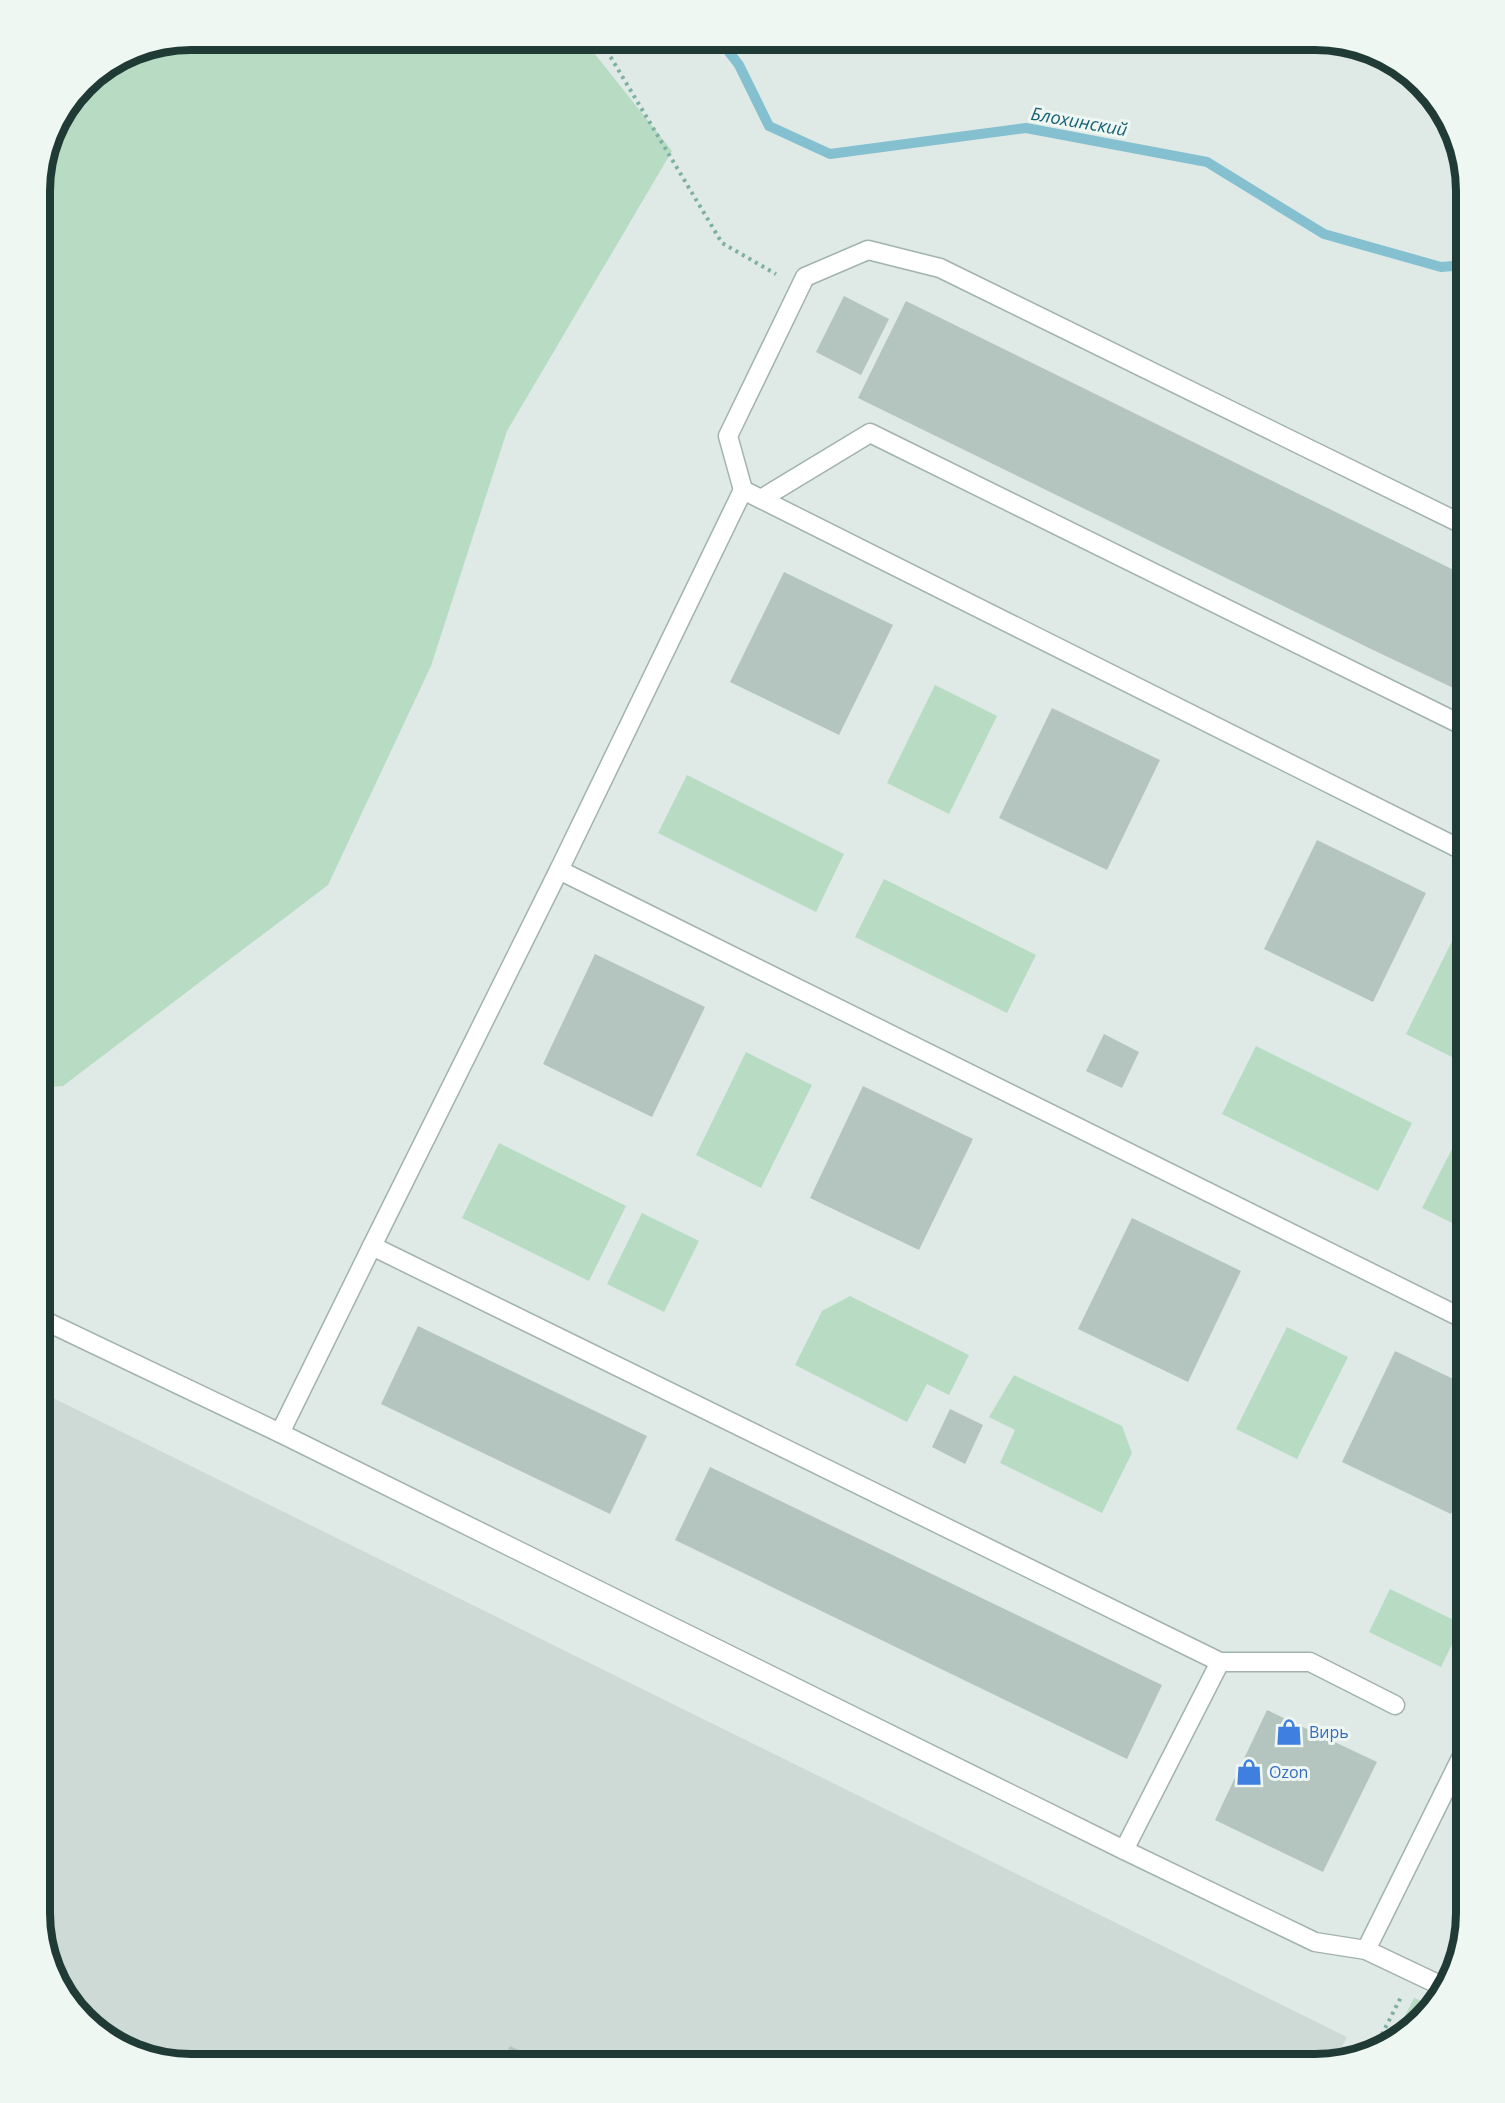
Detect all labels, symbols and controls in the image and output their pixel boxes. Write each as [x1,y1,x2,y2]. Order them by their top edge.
water label: Блохинский [1029,101,1130,141]
shop icon: Вирь [1274,1717,1304,1747]
place label: Вирь [1309,1721,1349,1743]
shop icon: Ozon [1234,1757,1264,1787]
place label: Ozon [1269,1761,1308,1783]

